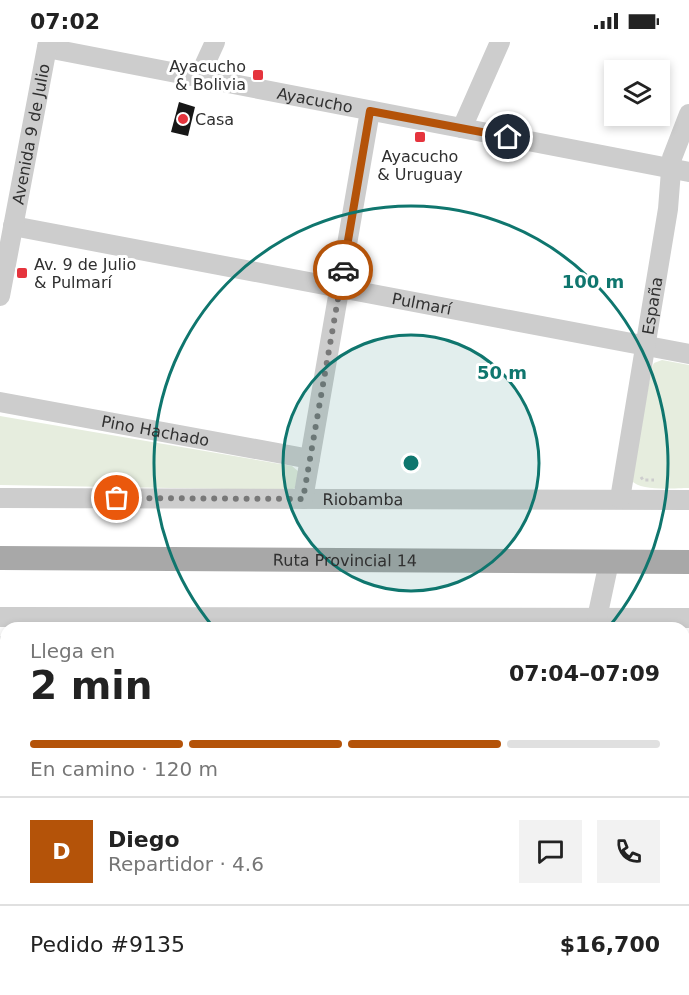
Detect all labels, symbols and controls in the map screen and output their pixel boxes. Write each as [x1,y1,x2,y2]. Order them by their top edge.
text: 07:02 [30,9,100,34]
place label: Ayacucho & Bolivia [169,57,246,94]
map controls [604,60,670,126]
button: layers [604,60,670,126]
street label: Avenida 9 de Julio [8,62,53,206]
marker: Ayacucho & Bolivia [251,68,265,82]
street label: Ayacucho [276,83,355,116]
place label: Casa [195,110,234,129]
pin [482,111,533,162]
marker: Casa [176,112,190,126]
icon: home [491,120,524,153]
marker: Ayacucho & Uruguay [413,130,427,144]
place label: Ayacucho & Uruguay [377,147,463,184]
courier [313,240,373,300]
icon: car [327,254,360,287]
place label: Av. 9 de Julio & Pulmarí [34,255,136,292]
marker: Av. 9 de Julio & Pulmarí [15,266,29,280]
text: 100 m [562,271,624,292]
street label: España [638,275,666,336]
street label: Pulmarí [390,288,454,318]
text: 50 m [477,362,527,383]
street label: Pino Hachado [100,411,211,450]
centre of rings [401,453,421,473]
pin [91,472,142,523]
icon: bag [100,481,133,514]
street label: Riobamba [323,489,403,509]
street label: Ruta Provincial 14 [273,550,417,570]
text: Llega en [30,639,115,663]
text: 07:04–07:09 [509,661,660,686]
text: 2 min [30,663,152,708]
text: En camino · 120 m [30,757,218,781]
button: chat [519,820,582,883]
button: phone [597,820,660,883]
text: Diego [108,827,180,852]
text: D [52,839,71,864]
text: Repartidor · 4.6 [108,852,264,876]
text: Pedido #9135 [30,932,185,957]
text: $16,700 [560,932,660,957]

